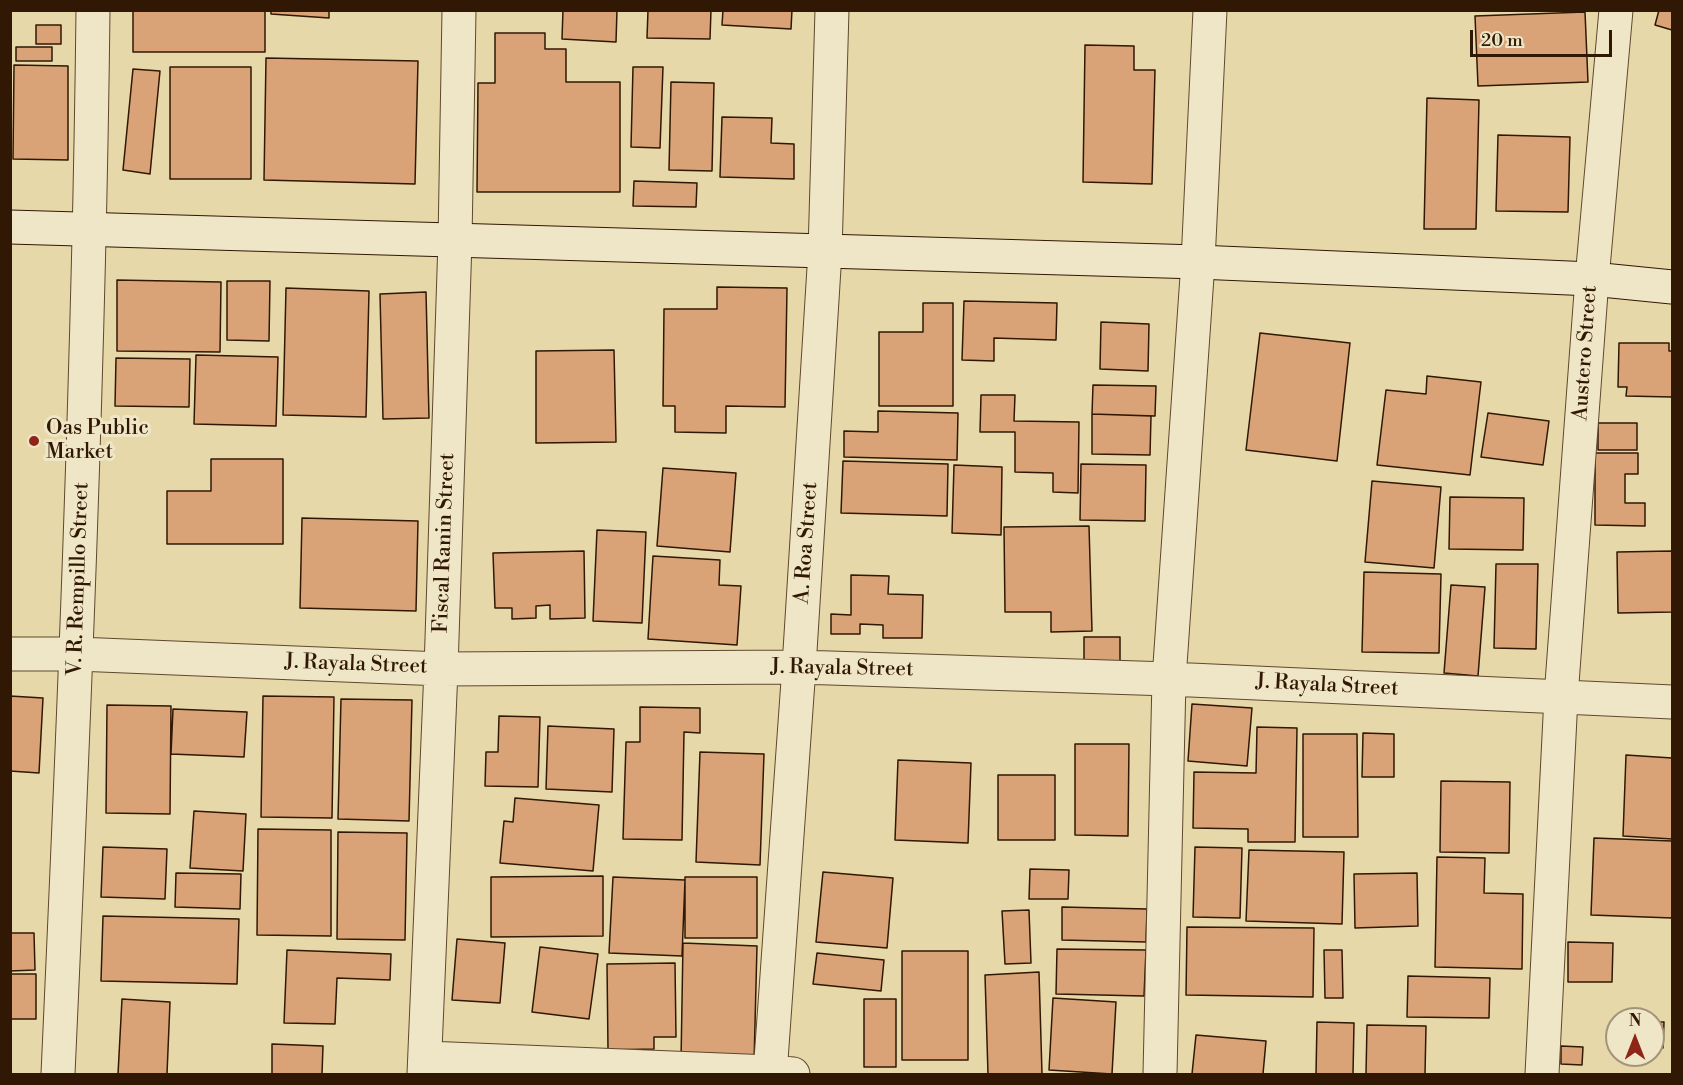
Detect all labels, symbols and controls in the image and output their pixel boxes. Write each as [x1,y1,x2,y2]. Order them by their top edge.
scale bar [1473,18,1616,56]
text: 20 m [1481,29,1523,52]
street label: Austero Street [1569,285,1603,421]
place label: Oas Public Market [46,416,149,466]
marker: Oas Public Market [27,434,41,448]
street label: Fiscal Ranin Street [429,452,461,634]
street label: A. Roa Street [790,481,824,605]
street label: V. R. Rempillo Street [63,482,95,676]
street label: J. Rayala Street [284,650,428,680]
street label: J. Rayala Street [770,655,914,683]
street label: J. Rayala Street [1255,670,1399,702]
north arrow [1605,1007,1665,1067]
text: N [1629,1011,1641,1031]

